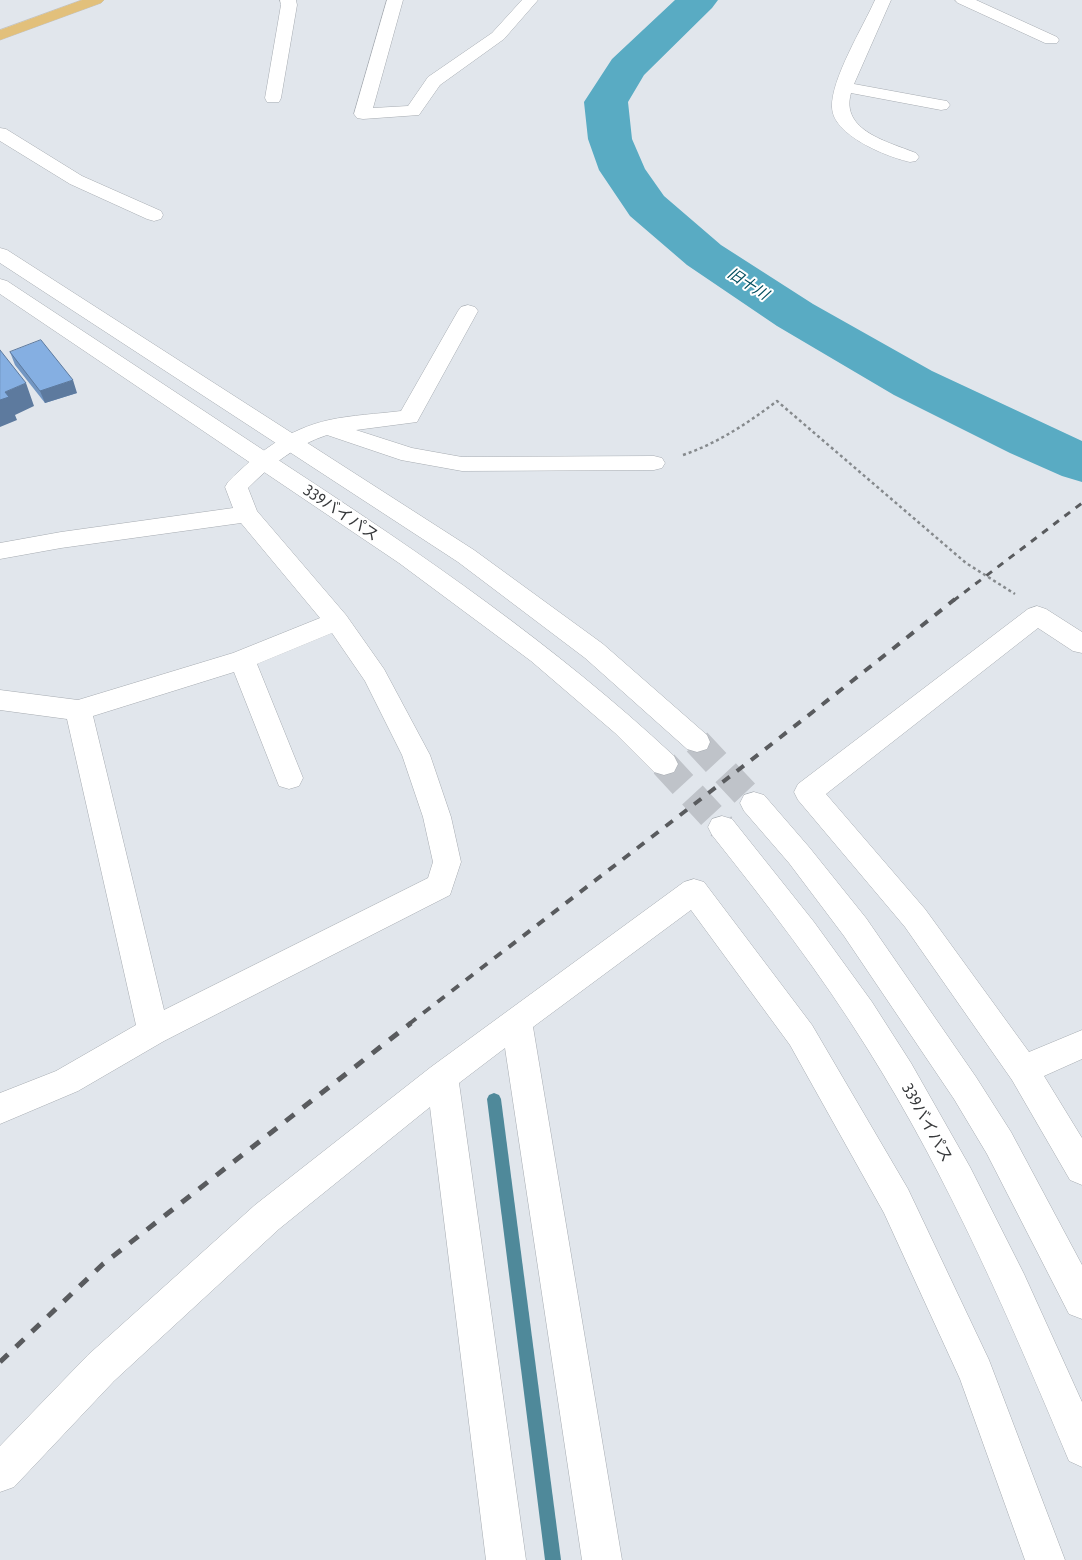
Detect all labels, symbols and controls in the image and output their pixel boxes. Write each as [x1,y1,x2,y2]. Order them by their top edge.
water label: 旧十川 [724,264,772,304]
street label: 339バイパス [300,481,382,545]
street label: 339バイパス [898,1080,956,1166]

